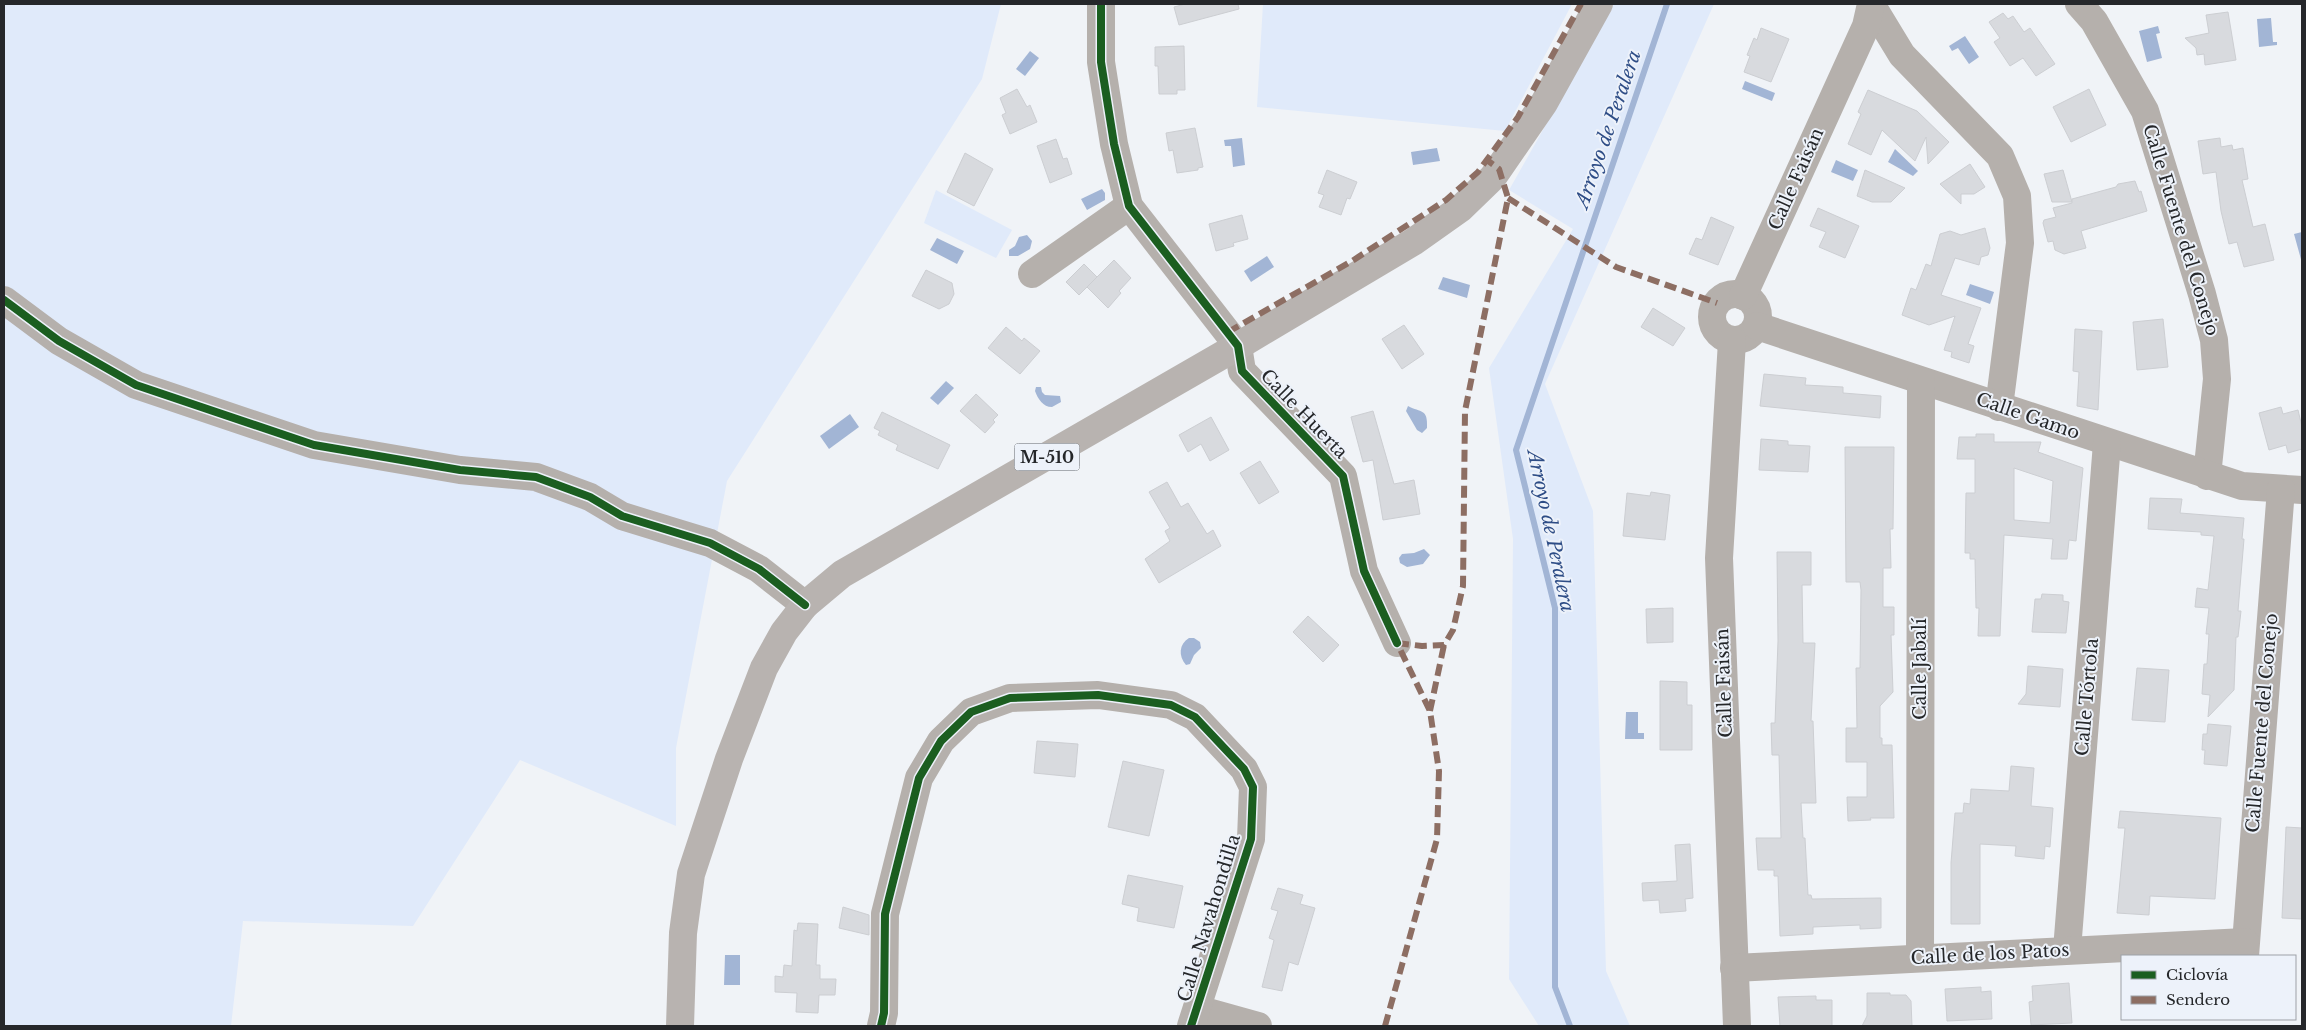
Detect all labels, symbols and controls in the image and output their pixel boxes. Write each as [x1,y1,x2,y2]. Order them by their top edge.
water label: Arroyo de Peralera [1569,47,1646,214]
street label: Calle Fuente del Conejo [2138,121,2224,339]
street label: Calle Faisán [1764,124,1828,234]
street label: Calle Huerta [1256,365,1352,463]
street label: Calle Gamo [1973,388,2083,444]
road number: M-510 [1014,444,1080,471]
water label: Arroyo de Peralera [1522,445,1579,614]
street label: Calle Fuente del Conejo [2241,612,2283,834]
street label: Calle Jabalí [1909,617,1931,720]
street label: Calle Faisán [1711,628,1737,738]
street label: Calle Tórtola [2071,637,2103,757]
street label: Calle Navahondilla [1173,832,1245,1004]
street label: Calle de los Patos [1910,939,2070,969]
legend [2121,955,2296,1020]
text: Ciclovía [2166,965,2229,984]
text: Sendero [2166,990,2230,1009]

